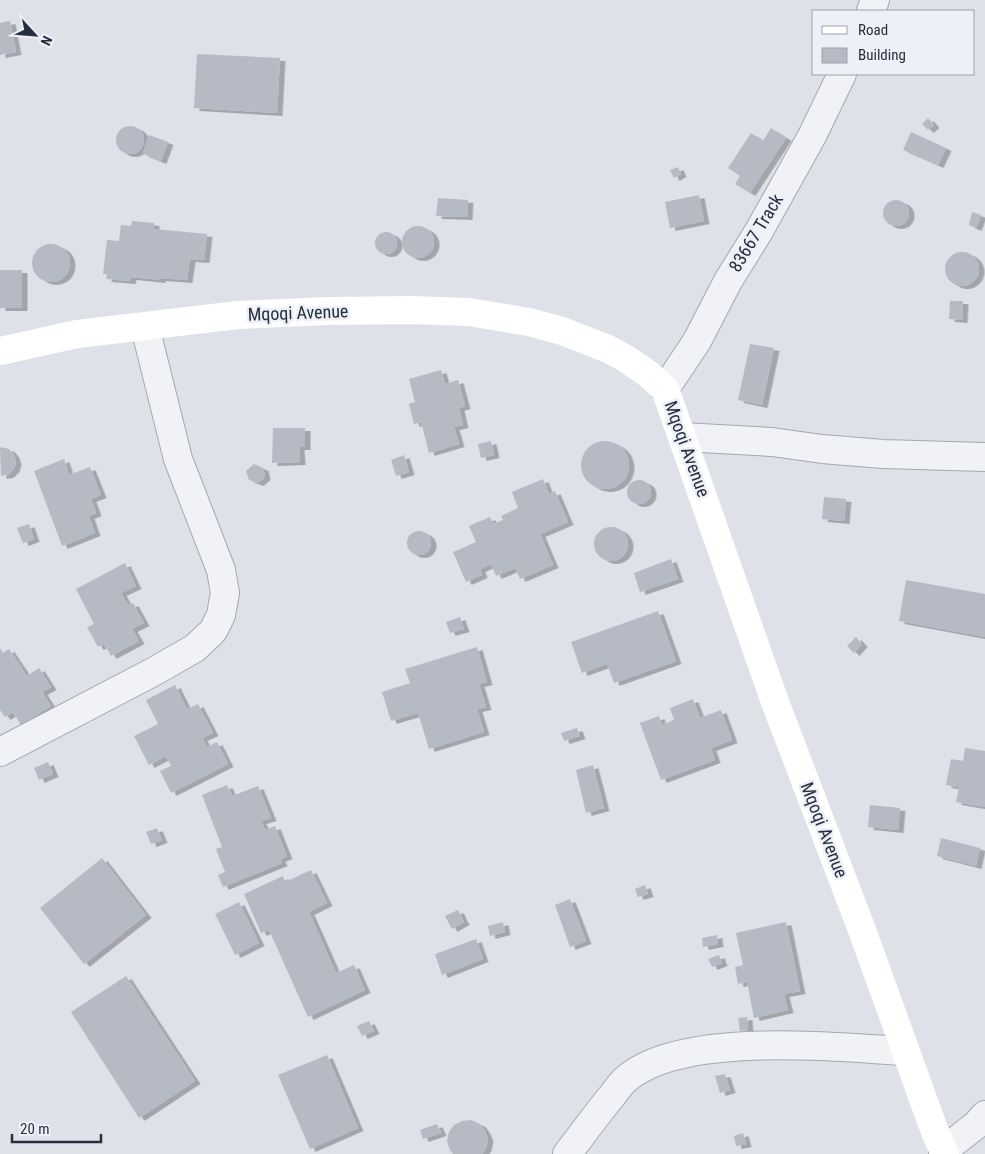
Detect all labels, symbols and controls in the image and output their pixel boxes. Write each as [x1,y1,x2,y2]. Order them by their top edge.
north arrow [10,10,60,60]
legend [812,10,975,75]
text: Road [858,21,888,39]
text: N [38,33,56,48]
text: Building [858,46,906,64]
street label: 83667 Track [724,190,787,275]
street label: Mqoqi Avenue [247,300,349,325]
street label: Mqoqi Avenue [660,398,715,500]
street label: Mqoqi Avenue [797,779,852,881]
scale bar [12,1112,101,1144]
text: 20 m [20,1120,50,1138]

